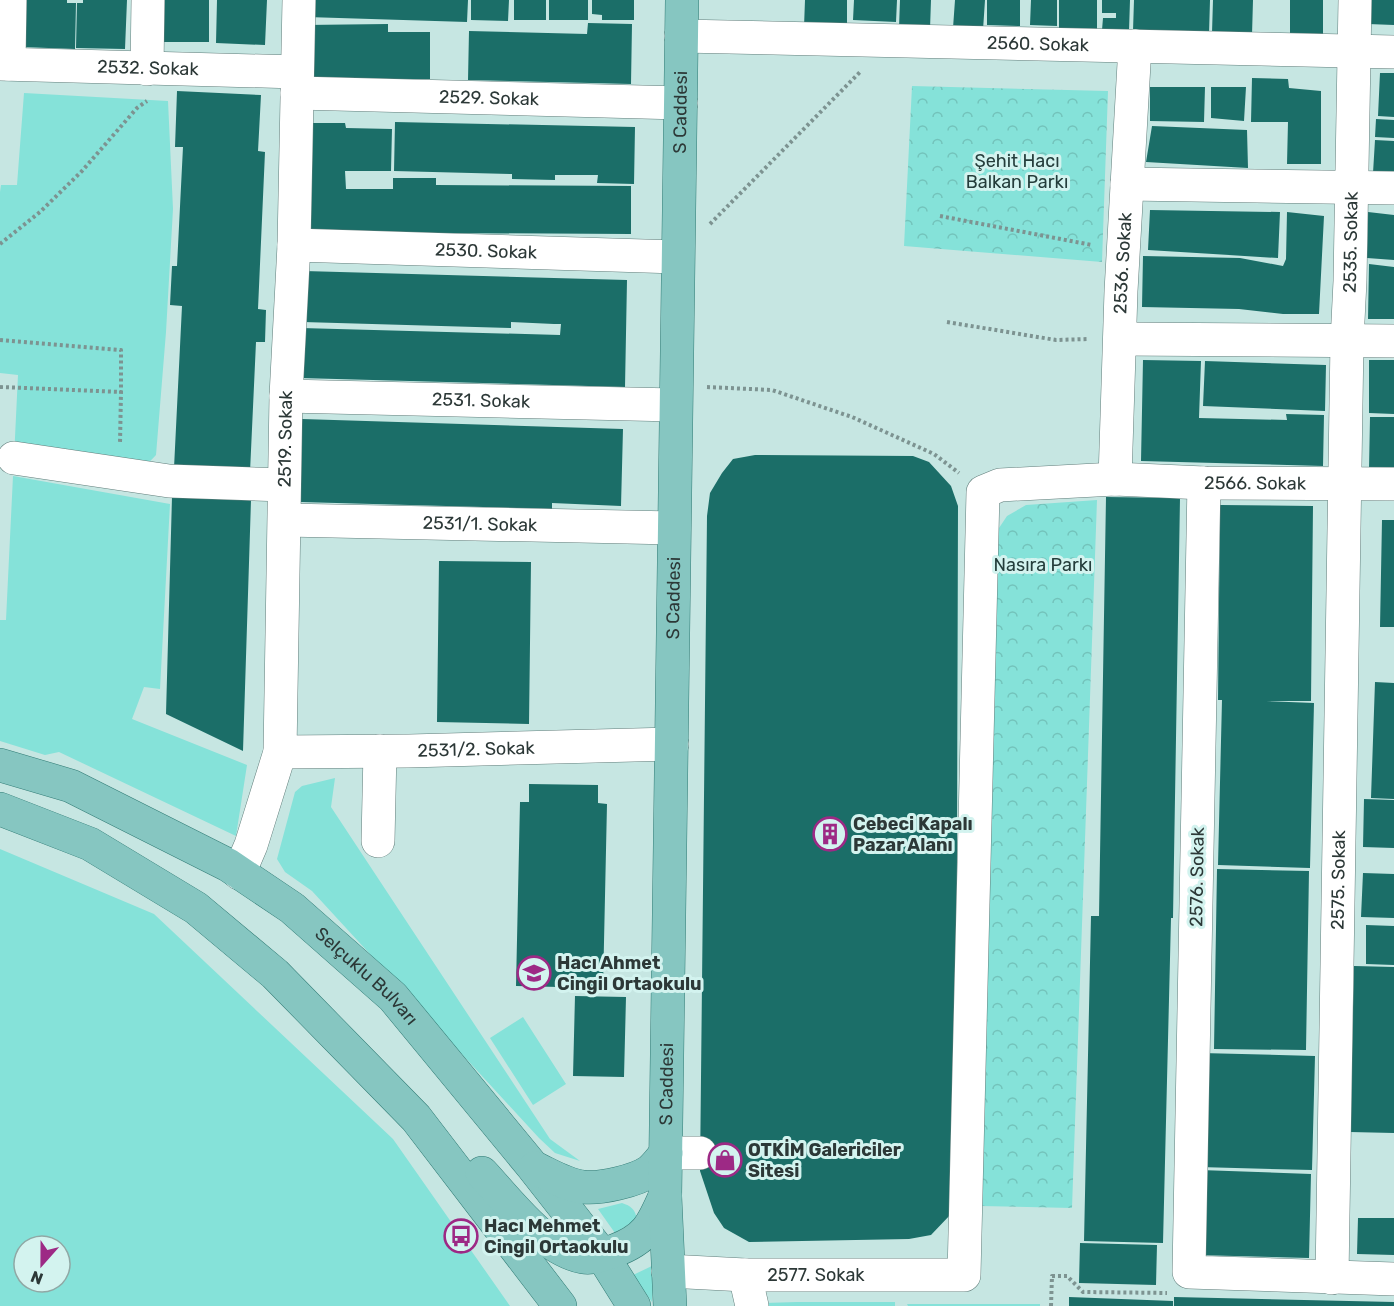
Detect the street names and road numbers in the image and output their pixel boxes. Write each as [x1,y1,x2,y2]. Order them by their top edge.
street label: 2560. Sokak [987,32,1090,56]
street label: 2532. Sokak [97,56,200,80]
street label: S Caddesi [669,71,692,154]
street label: 2529. Sokak [439,86,540,110]
street label: 2535. Sokak [1338,191,1363,293]
street label: 2536. Sokak [1109,211,1137,314]
street label: 2530. Sokak [435,238,538,264]
street label: 2531. Sokak [432,388,531,413]
street label: 2519. Sokak [273,389,297,488]
street label: 2566. Sokak [1204,472,1307,495]
street label: 2531/1. Sokak [422,512,538,536]
street label: S Caddesi [662,557,685,640]
street label: 2531/2. Sokak [417,737,536,762]
street label: 2576. Sokak [1185,826,1209,927]
street label: 2575. Sokak [1327,829,1350,930]
street label: Selçuklu Bulvarı [311,922,423,1030]
street label: S Caddesi [655,1043,678,1126]
street label: 2577. Sokak [767,1264,865,1286]

